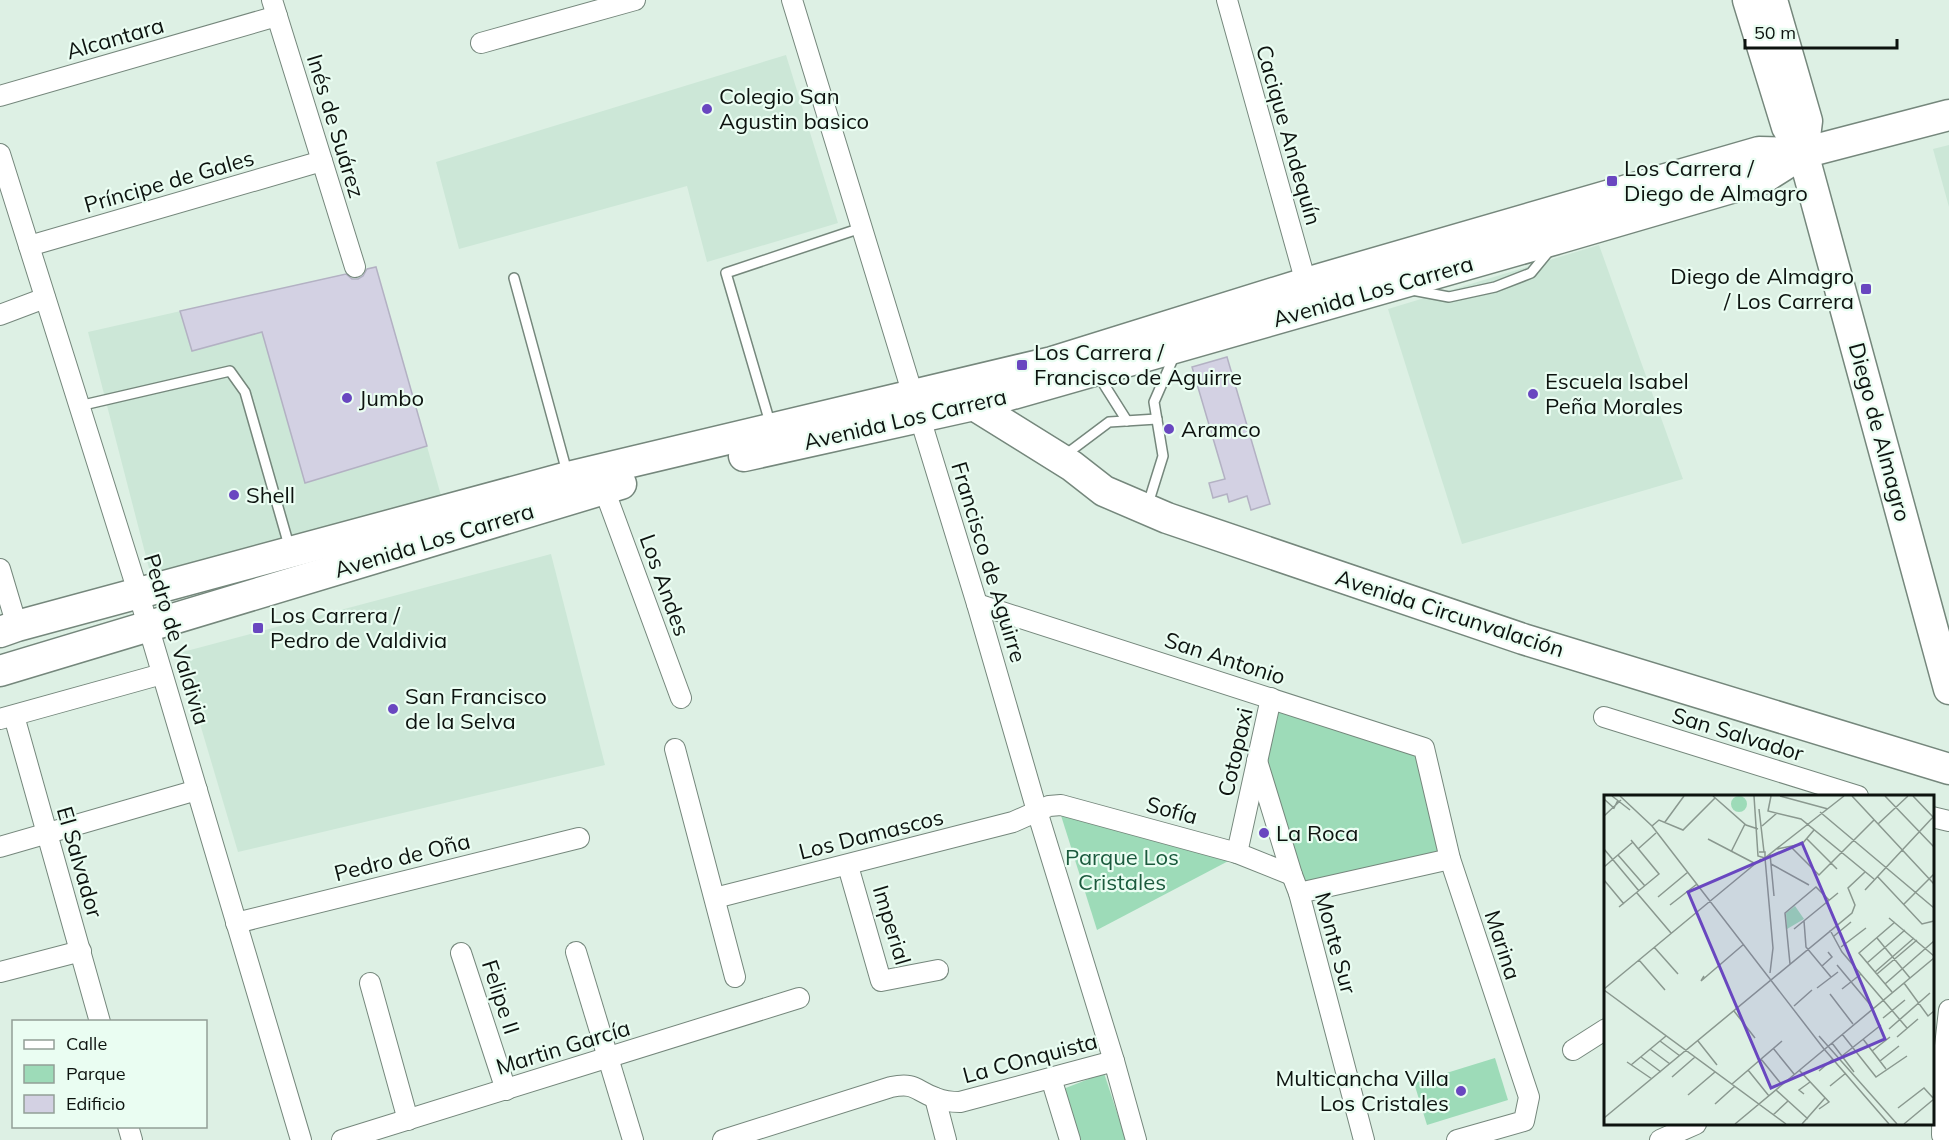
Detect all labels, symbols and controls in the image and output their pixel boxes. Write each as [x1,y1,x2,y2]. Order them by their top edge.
street label: Alcantara [63,11,167,65]
scale bar [1745,12,1896,50]
text: 50 m [1754,21,1796,44]
street label: Cacique Andequín [1250,42,1328,228]
street label: Inés de Suárez [301,51,371,201]
place label: Colegio San Agustin basico [719,82,869,135]
marker: Colegio San Agustin basico [700,102,714,116]
street label: Príncipe de Gales [81,143,257,219]
place label: Los Carrera / Diego de Almagro [1624,154,1808,207]
marker: Los Carrera / Diego de Almagro [1605,174,1619,188]
street label: Avenida Los Carrera [1270,249,1476,333]
place label: Diego de Almagro / Los Carrera [1670,262,1854,315]
marker: Diego de Almagro / Los Carrera [1859,282,1873,296]
place label: Los Carrera / Francisco de Aguirre [1034,338,1242,391]
street label: Diego de Almagro [1843,340,1917,524]
marker: Los Carrera / Francisco de Aguirre [1015,358,1029,372]
place label: Escuela Isabel Peña Morales [1545,367,1689,420]
street label: Avenida Los Carrera [801,382,1009,456]
place label: Jumbo [359,384,424,412]
marker: Escuela Isabel Peña Morales [1526,387,1540,401]
marker: Jumbo [340,391,354,405]
place label: Aramco [1181,415,1261,443]
marker: Aramco [1162,422,1176,436]
street label: Francisco de Aguirre [945,458,1033,666]
place label: Shell [246,481,295,509]
marker: Shell [227,488,241,502]
street label: Avenida Los Carrera [331,496,537,584]
street label: Los Andes [634,530,696,640]
street label: Pedro de Valdivia [138,550,216,728]
street label: Avenida Circunvalación [1332,563,1568,663]
place label: Los Carrera / Pedro de Valdivia [270,601,447,654]
marker: Los Carrera / Pedro de Valdivia [251,621,265,635]
street label: San Antonio [1161,625,1289,691]
place label: San Francisco de la Selva [405,682,547,735]
street label: San Salvador [1669,701,1807,767]
marker: San Francisco de la Selva [386,702,400,716]
street label: Cotopaxi [1211,705,1259,799]
street label: Sofía [1143,790,1201,830]
inset map [1604,795,1934,1125]
street label: Los Damascos [796,802,946,866]
street label: El Salvador [51,803,109,921]
place label: La Roca [1276,819,1358,847]
marker: La Roca [1257,826,1271,840]
street label: Pedro de Oña [331,827,473,887]
park label: Parque Los Cristales [1065,843,1179,896]
street label: Imperial [867,882,917,968]
street label: Monte Sur [1309,889,1363,997]
street label: Marina [1479,907,1527,983]
street label: Felipe II [476,956,526,1038]
street label: Martin García [493,1013,633,1081]
legend [12,1020,207,1128]
street label: La COnquista [960,1027,1100,1089]
text: Calle [66,1032,107,1055]
text: Parque [66,1062,125,1085]
place label: Multicancha Villa Los Cristales [1275,1064,1449,1117]
marker: Multicancha Villa Los Cristales [1454,1084,1468,1098]
text: Edificio [66,1092,125,1115]

